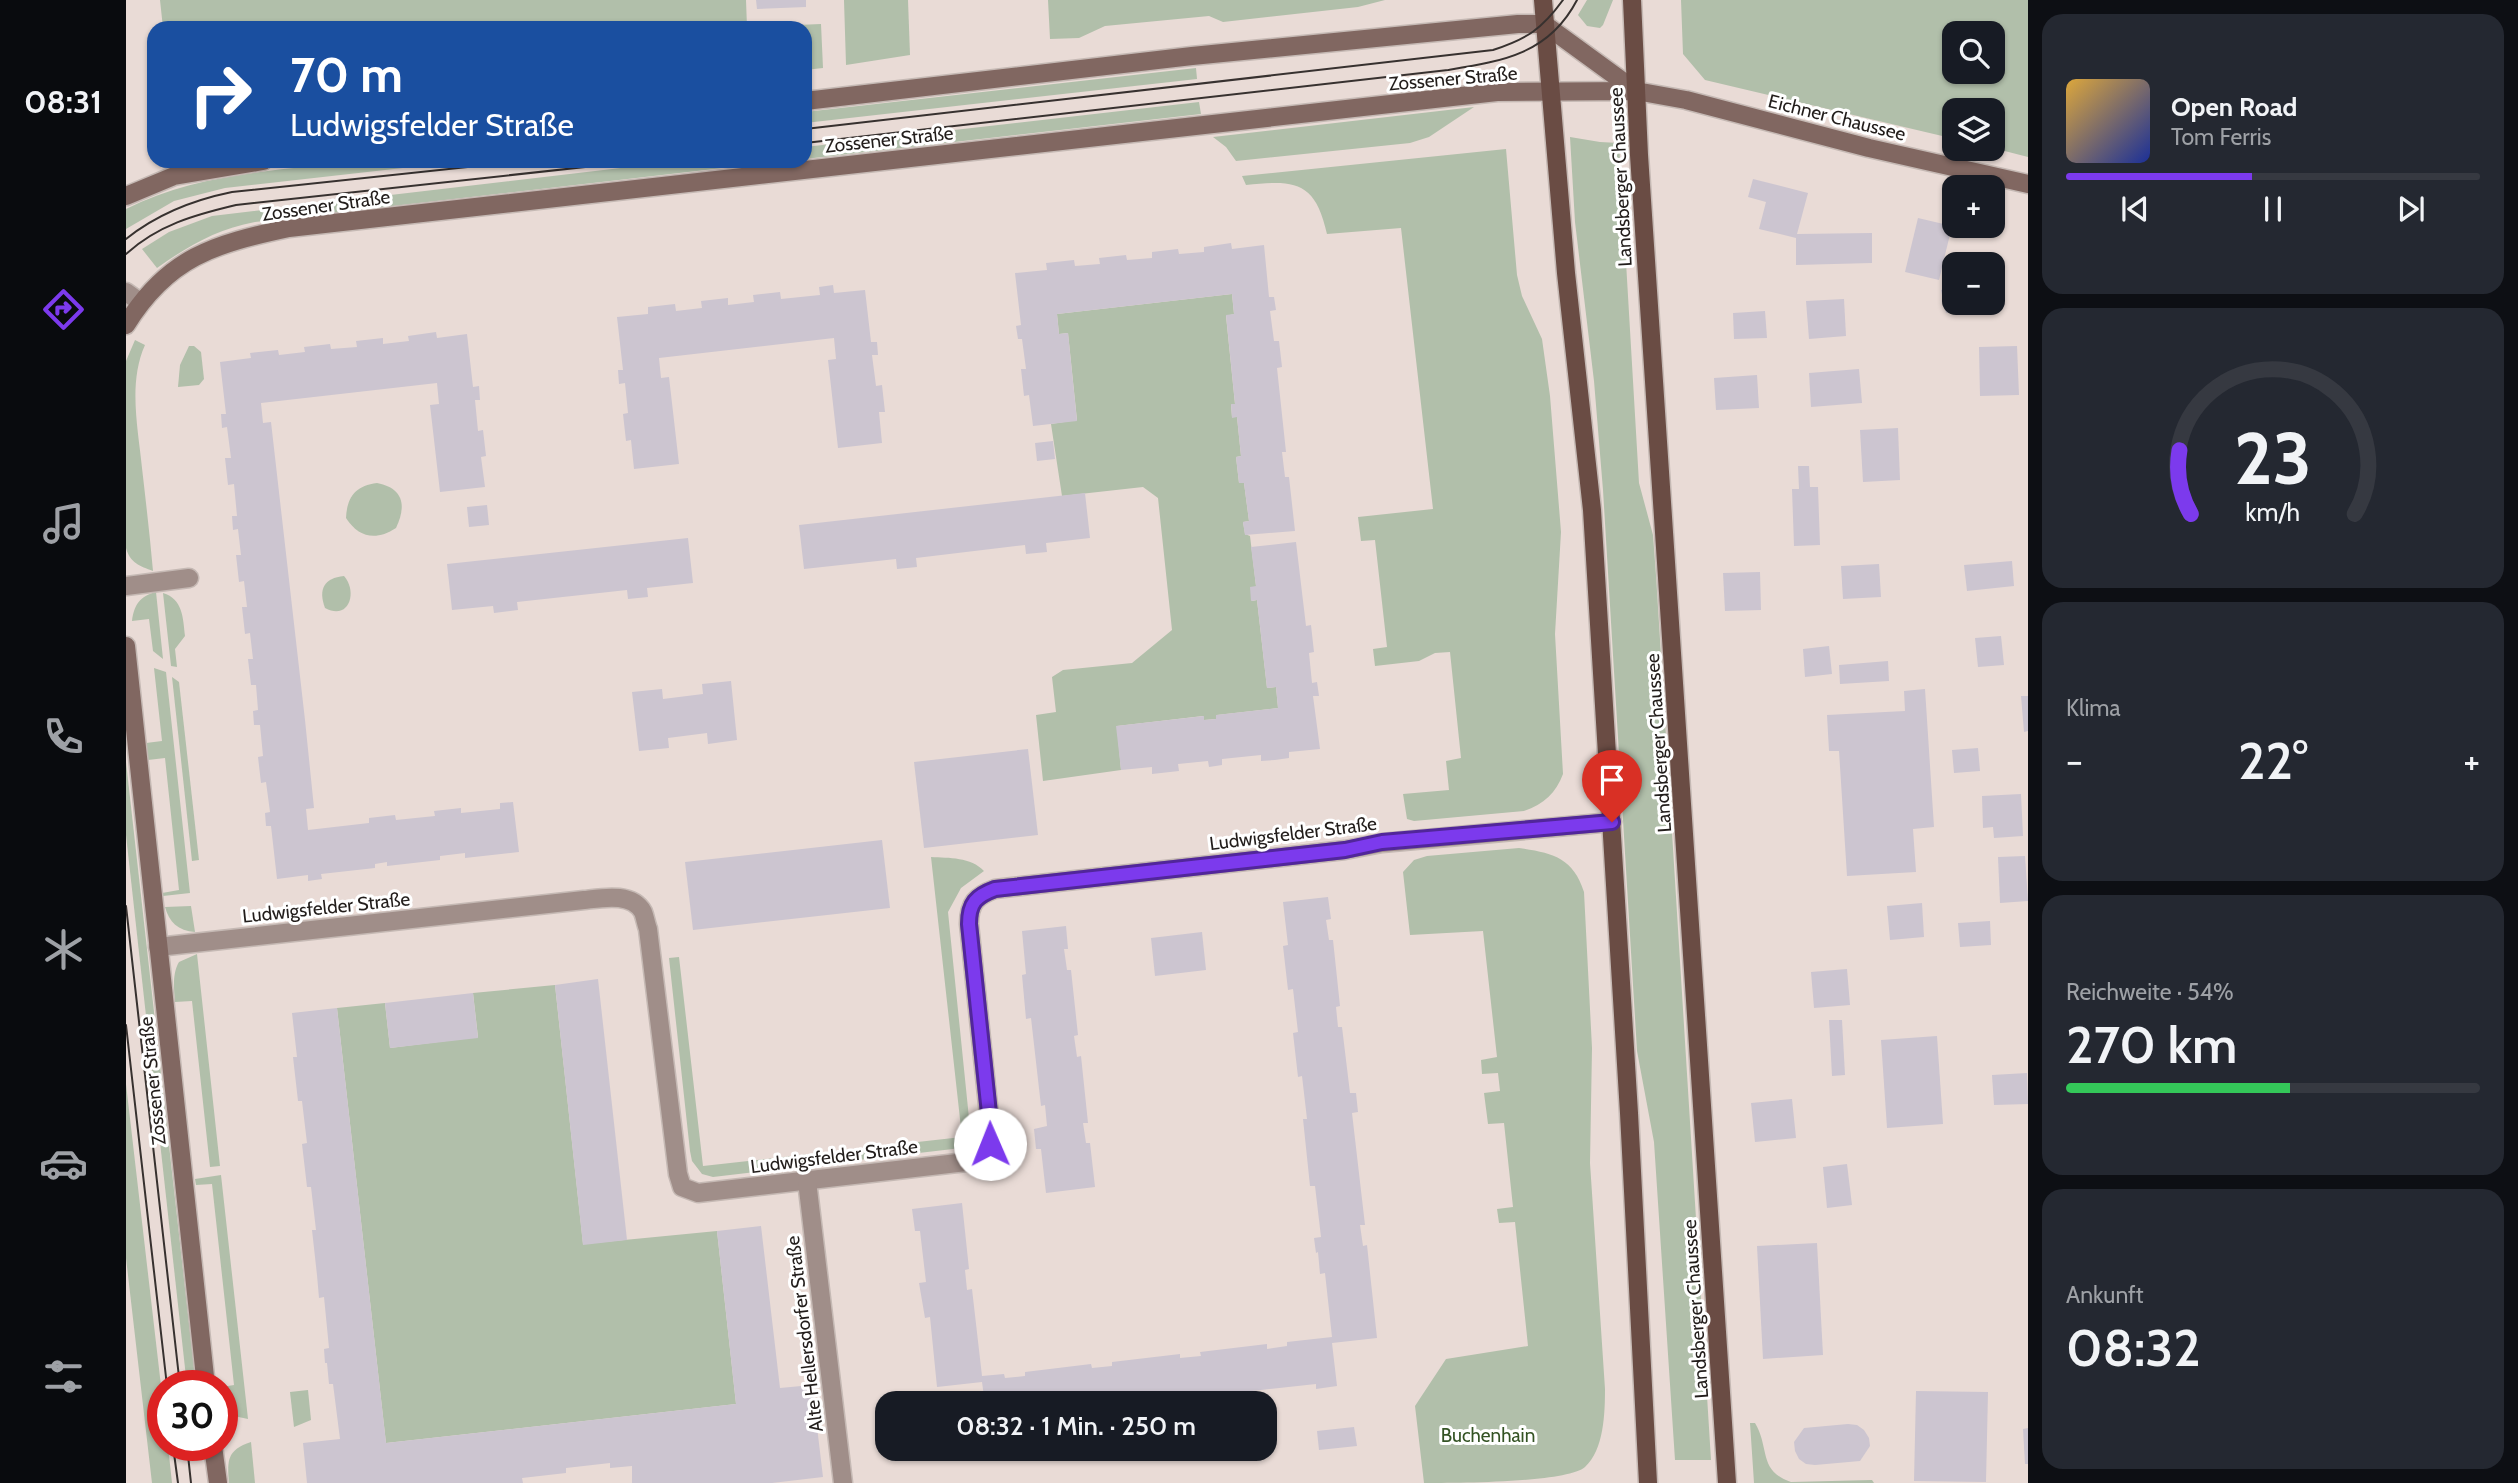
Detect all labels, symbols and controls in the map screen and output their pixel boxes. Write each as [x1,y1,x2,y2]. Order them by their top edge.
map controls [1942,21,2005,315]
button: search [1942,21,2005,84]
text: 70 m [290,45,403,104]
icon: right [175,49,266,140]
street label: Zossener Straße [1388,61,1519,96]
text: 08:31 [24,82,102,121]
street label: Landsberger Chaussee [1604,86,1637,267]
street label: Eichner Chaussee [1766,89,1908,146]
text: Open Road [2171,91,2297,123]
button: layers [1942,98,2005,161]
text: Ludwigsfelder Straße [290,105,574,144]
street label: Zossener Straße [824,121,955,158]
text: Tom Ferris [2171,123,2271,151]
button: + [1942,175,2005,238]
street label: Zossener Straße [260,185,392,226]
icon: previous [2116,190,2154,228]
icon: pause [2254,190,2292,228]
icon: next [2392,190,2430,228]
button: − [1942,252,2005,315]
icon: directions [39,285,88,334]
text: 23 [2234,414,2312,502]
text: km/h [2246,496,2300,526]
icon: music [39,499,88,548]
street label: Landsberger Chaussee [1641,652,1676,833]
text: Klima [2066,694,2121,722]
icon: phone [39,712,88,761]
text: 22° [2238,729,2308,792]
text: − [2066,737,2083,784]
text: + [2463,737,2480,784]
pin [1582,750,1642,822]
icon: arrive [1593,761,1631,799]
street label: Ludwigsfelder Straße [1208,812,1378,855]
street label: Ludwigsfelder Straße [241,887,411,928]
icon: climate [39,925,88,974]
text: Reichweite · 54% [2066,978,2234,1006]
text: 270 km [2066,1013,2237,1076]
street label: Zossener Straße [134,1015,171,1146]
position arrow [953,1107,1027,1181]
street label: Ludwigsfelder Straße [749,1135,919,1178]
icon: car [39,1139,88,1188]
street label: Landsberger Chaussee [1678,1218,1713,1399]
street label: Alte Hellersdorfer Straße [781,1234,828,1433]
text: Ankunft [2066,1281,2144,1309]
text: 08:32 [2066,1316,2201,1379]
icon: filters [39,1352,88,1401]
speed limit sign: 30 [147,1370,238,1461]
text: 08:32 · 1 Min. · 250 m [956,1410,1196,1442]
park label: Buchenhain [1441,1424,1535,1447]

